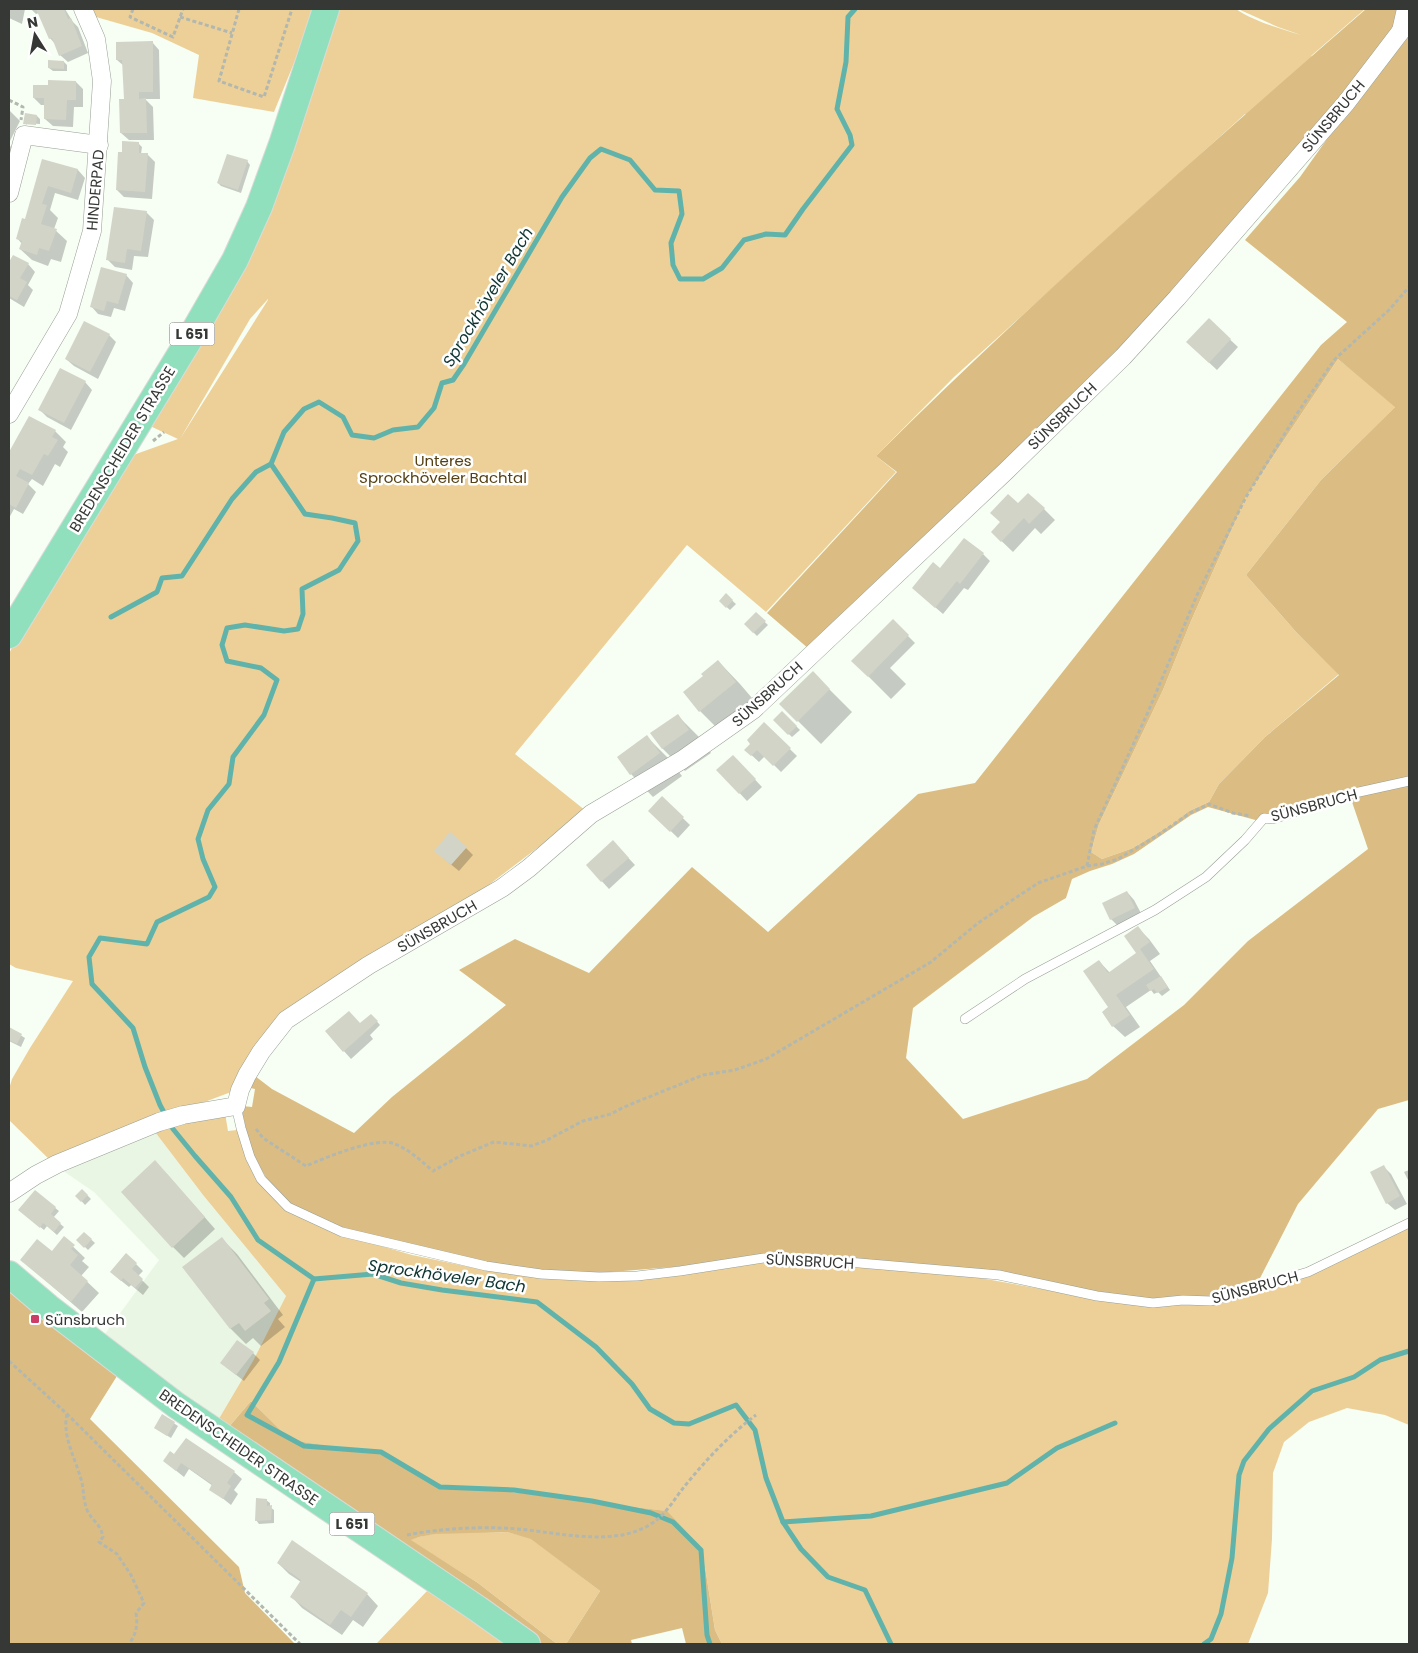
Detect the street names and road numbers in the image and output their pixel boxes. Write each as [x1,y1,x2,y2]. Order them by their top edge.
street label: SÜNSBRUCH [1296,75,1370,157]
street label: HINDERPAD [81,149,109,231]
road number: L 651 [170,322,214,346]
street label: BREDENSCHEIDER STRASSE [64,362,180,536]
street label: SÜNSBRUCH [1023,378,1101,454]
street label: SÜNSBRUCH [727,657,807,731]
street label: SÜNSBRUCH [1268,783,1360,827]
street label: SÜNSBRUCH [393,895,481,957]
street label: SÜNSBRUCH [765,1248,855,1274]
street label: SÜNSBRUCH [1209,1265,1301,1309]
street label: BREDENSCHEIDER STRASSE [155,1384,323,1510]
road number: L 651 [330,1512,374,1536]

